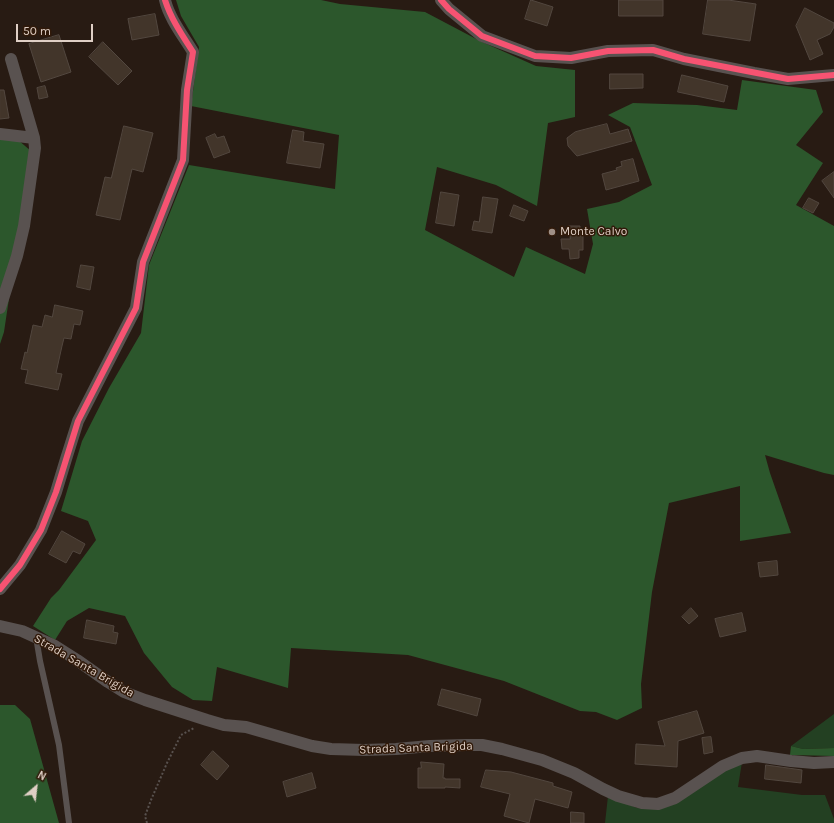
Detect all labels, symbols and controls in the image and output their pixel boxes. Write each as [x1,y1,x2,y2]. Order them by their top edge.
scale bar [18,16,95,42]
text: 50 m [23,24,51,38]
place label: Monte Calvo [560,225,627,239]
marker: Monte Calvo [547,227,557,237]
street label: Strada Santa Brigida [31,631,137,701]
street label: Strada Santa Brigida [359,739,473,757]
north arrow [16,767,56,807]
text: N [35,768,48,784]

